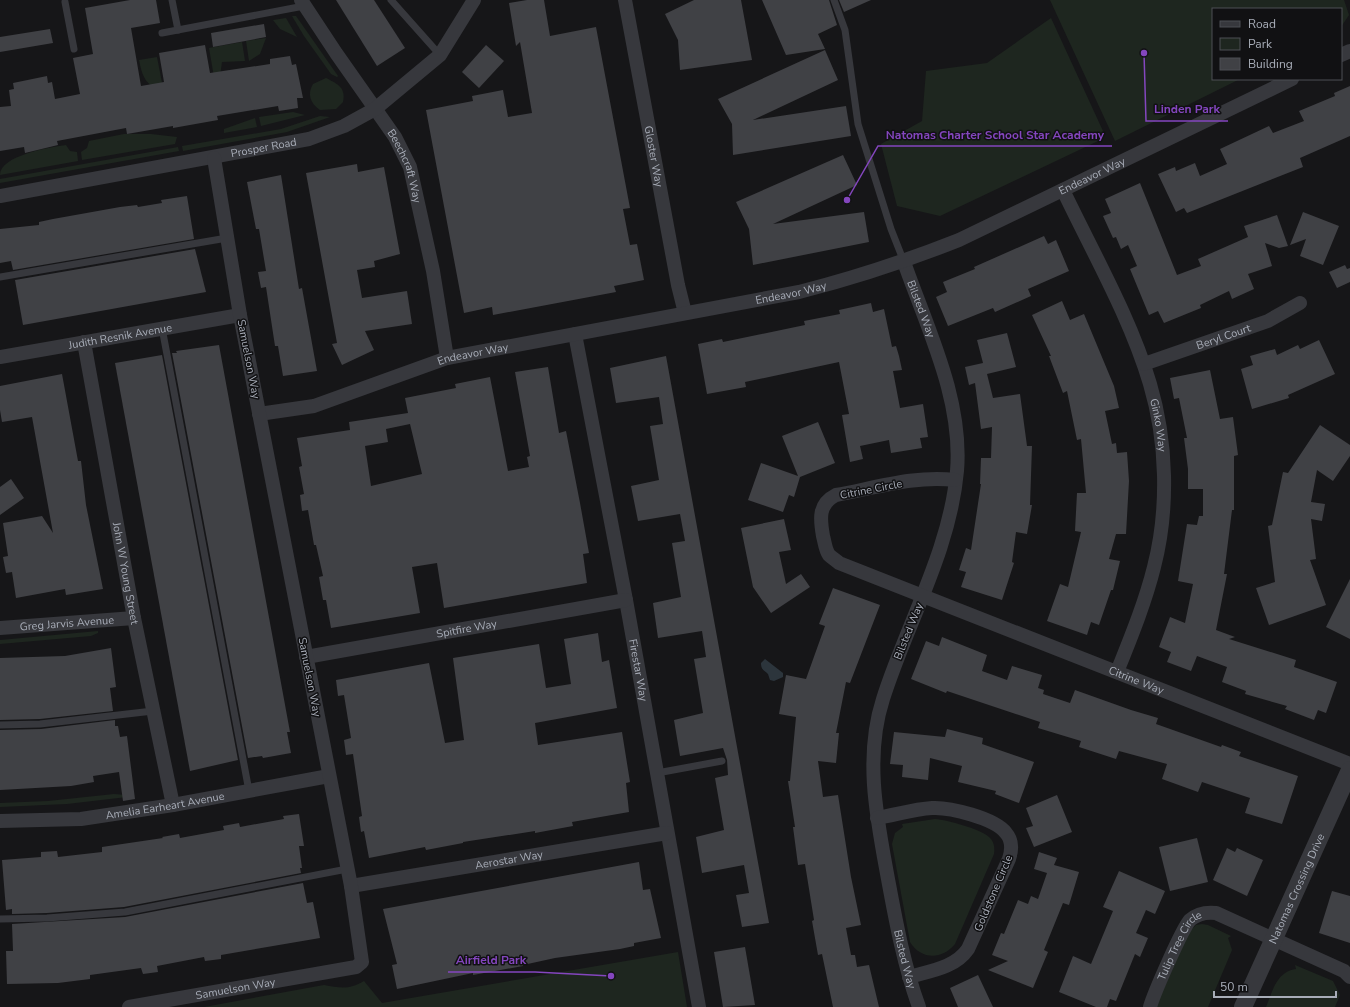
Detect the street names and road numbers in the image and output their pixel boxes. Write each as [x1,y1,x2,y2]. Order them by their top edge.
street label: Gloster Way [641,125,667,189]
street label: Beechcraft Way [384,126,425,205]
street label: Prosper Road [229,134,298,161]
street label: Endeavor Way [1056,154,1128,199]
street label: Endeavor Way [754,278,829,308]
street label: Bilsted Way [903,278,939,340]
street label: Samuelson Way [233,318,264,400]
street label: Judith Resnik Avenue [66,320,173,353]
street label: Beryl Court [1194,321,1253,353]
street label: Endeavor Way [435,340,510,369]
street label: Ginko Way [1146,397,1170,453]
street label: Citrine Circle [839,476,904,503]
street label: John W Young Street [109,520,142,626]
street label: Bilsted Way [890,600,927,662]
street label: Greg Jarvis Avenue [19,613,115,635]
street label: Spitfire Way [435,616,498,642]
street label: Samuelson Way [294,636,325,718]
street label: Firestar Way [625,638,651,703]
street label: Citrine Way [1106,663,1166,698]
street label: Amelia Earheart Avenue [104,789,226,823]
street label: Natomas Crossing Drive [1266,831,1328,946]
street label: Aerostar Way [474,847,544,873]
street label: Goldstone Circle [971,853,1016,934]
street label: Tulip Tree Circle [1154,907,1204,983]
street label: Bilsted Way [890,928,919,991]
street label: Samuelson Way [194,974,277,1003]

